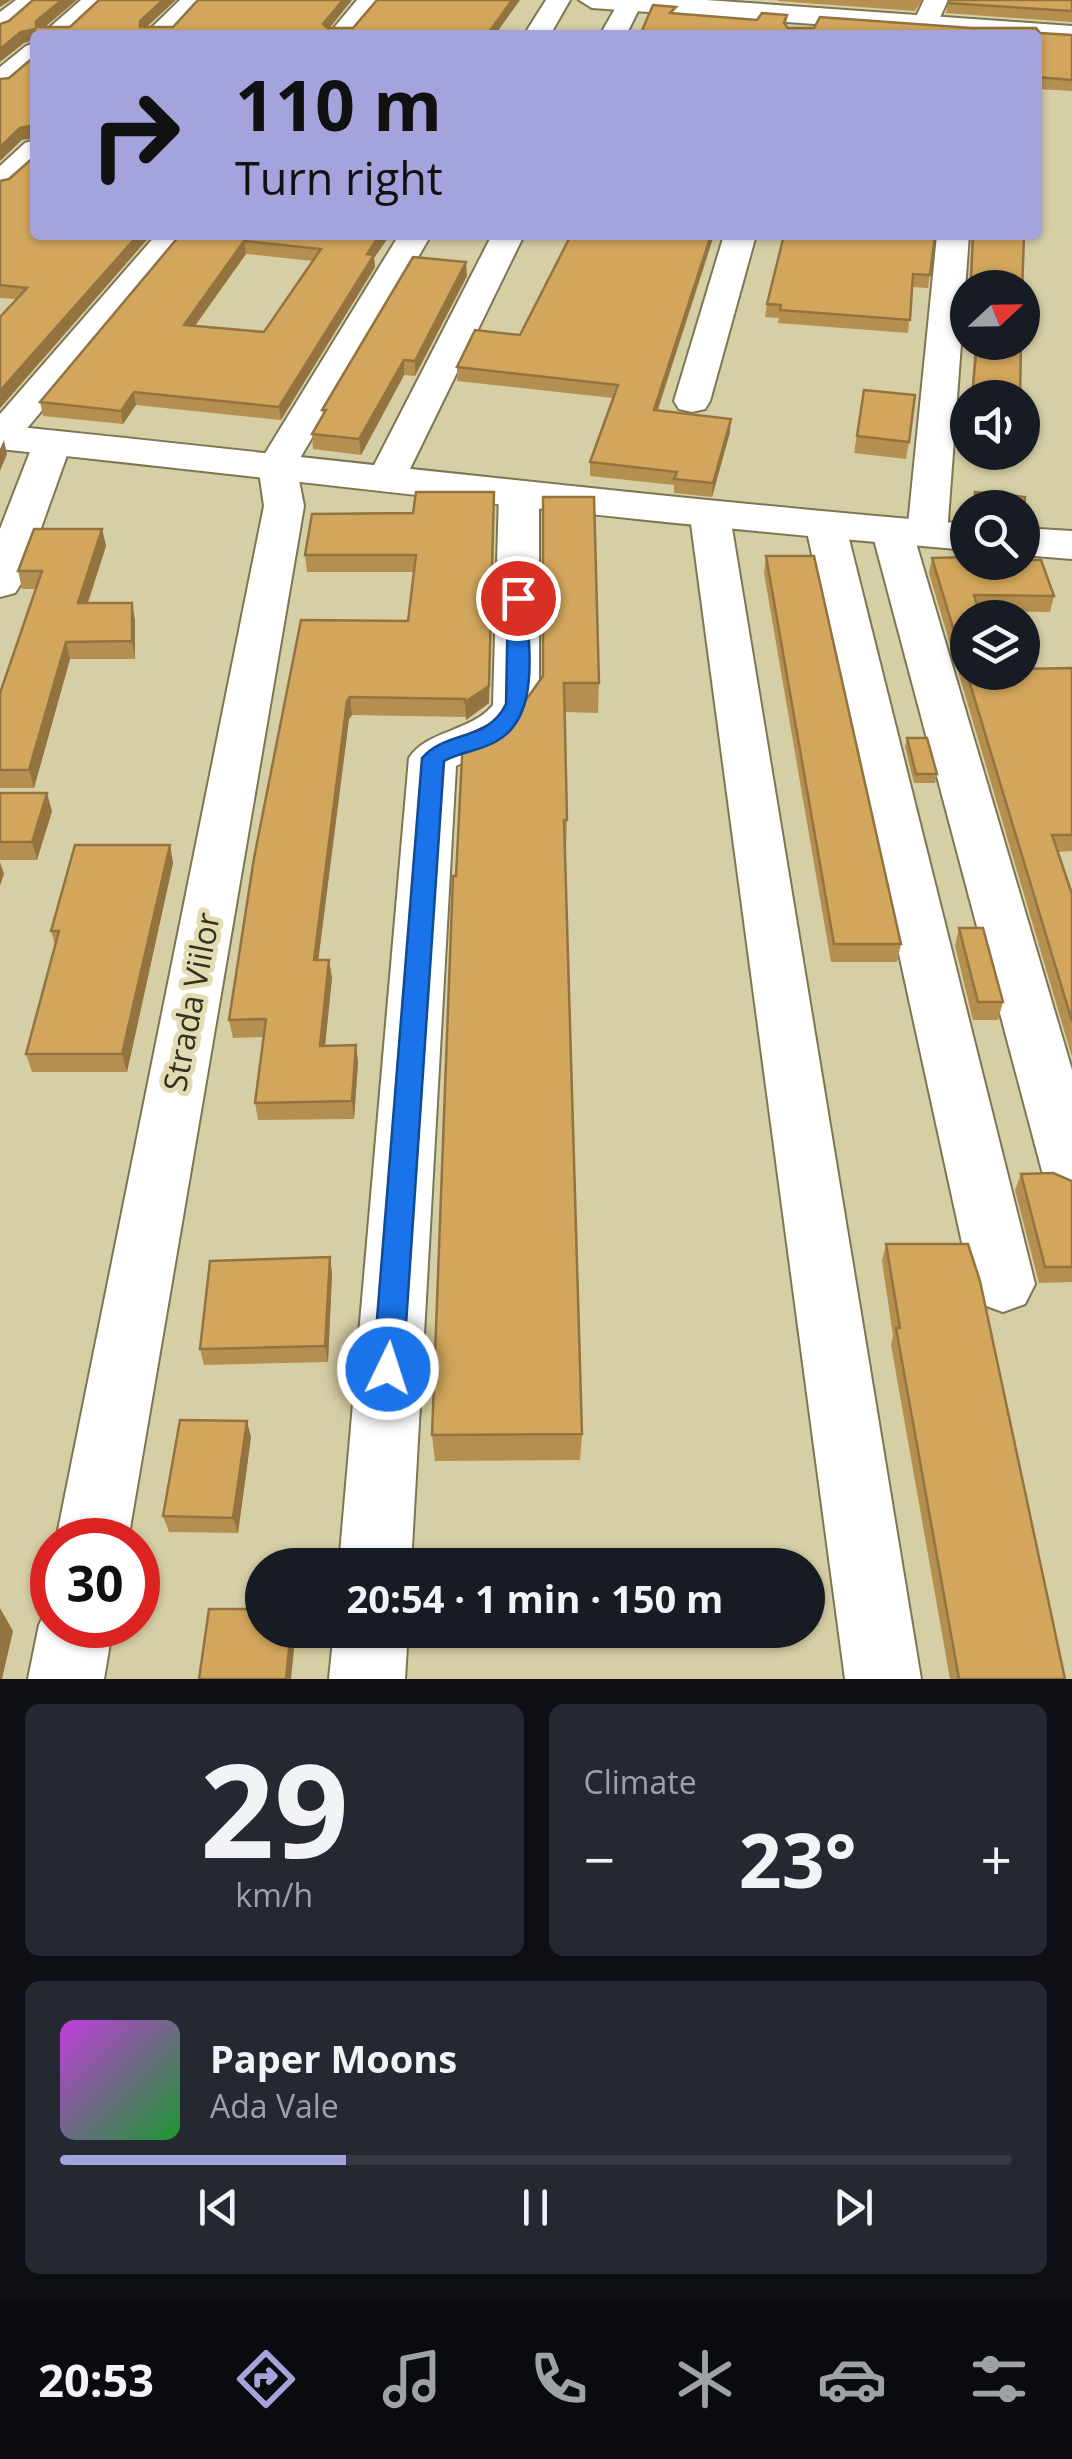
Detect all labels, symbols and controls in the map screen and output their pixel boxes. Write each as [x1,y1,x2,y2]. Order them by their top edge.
text: 110 m [235,56,442,152]
icon: right [70,70,200,200]
text: Turn right [235,147,443,208]
north arrow [950,270,1040,360]
map controls [950,270,1040,690]
button: sound [950,380,1040,470]
button: search [950,490,1040,580]
pin [476,556,561,641]
icon: arrive [491,571,546,626]
button: layers [950,600,1040,690]
street label: Strada Viilor [152,909,229,1095]
position arrow [336,1317,440,1421]
speed limit sign: 30 [30,1518,160,1648]
text: 20:54 · 1 min · 150 m [347,1572,723,1624]
text: 29 [200,1719,349,1896]
text: Climate [584,1760,697,1803]
text: 23° [739,1808,857,1910]
text: − [584,1821,615,1896]
text: + [981,1821,1012,1896]
text: km/h [235,1873,313,1916]
text: Paper Moons [210,2032,457,2084]
text: Ada Vale [210,2084,339,2127]
icon: previous [191,2180,246,2235]
icon: pause [508,2180,563,2235]
icon: next [826,2180,881,2235]
icon: directions [231,2344,301,2414]
icon: music [377,2344,447,2414]
icon: phone [524,2344,594,2414]
icon: climate [670,2344,740,2414]
icon: car [817,2344,887,2414]
icon: filters [964,2344,1034,2414]
text: 20:53 [38,2349,154,2410]

